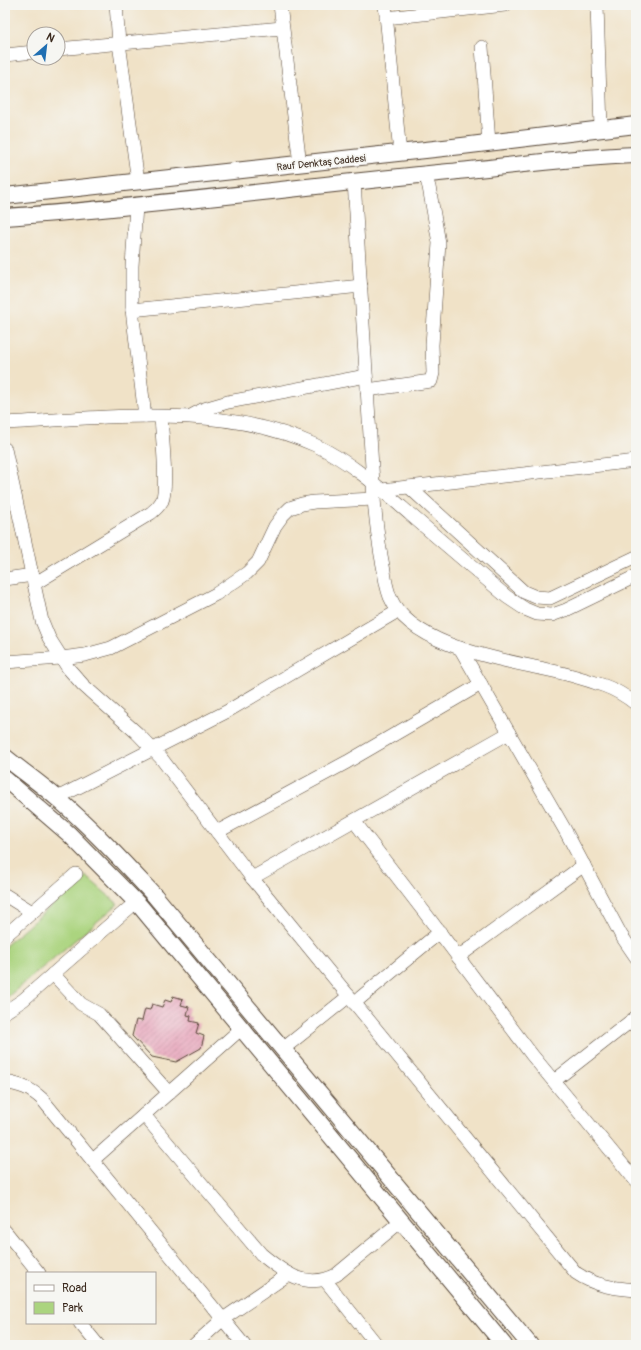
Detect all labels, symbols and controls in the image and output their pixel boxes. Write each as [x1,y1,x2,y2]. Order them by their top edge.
north arrow [26,26,66,66]
text: N [44,30,57,45]
street label: Rauf Denktaş Caddesi [276,152,366,174]
legend [26,1272,156,1324]
text: Road [62,1281,87,1296]
text: Park [62,1301,83,1316]

